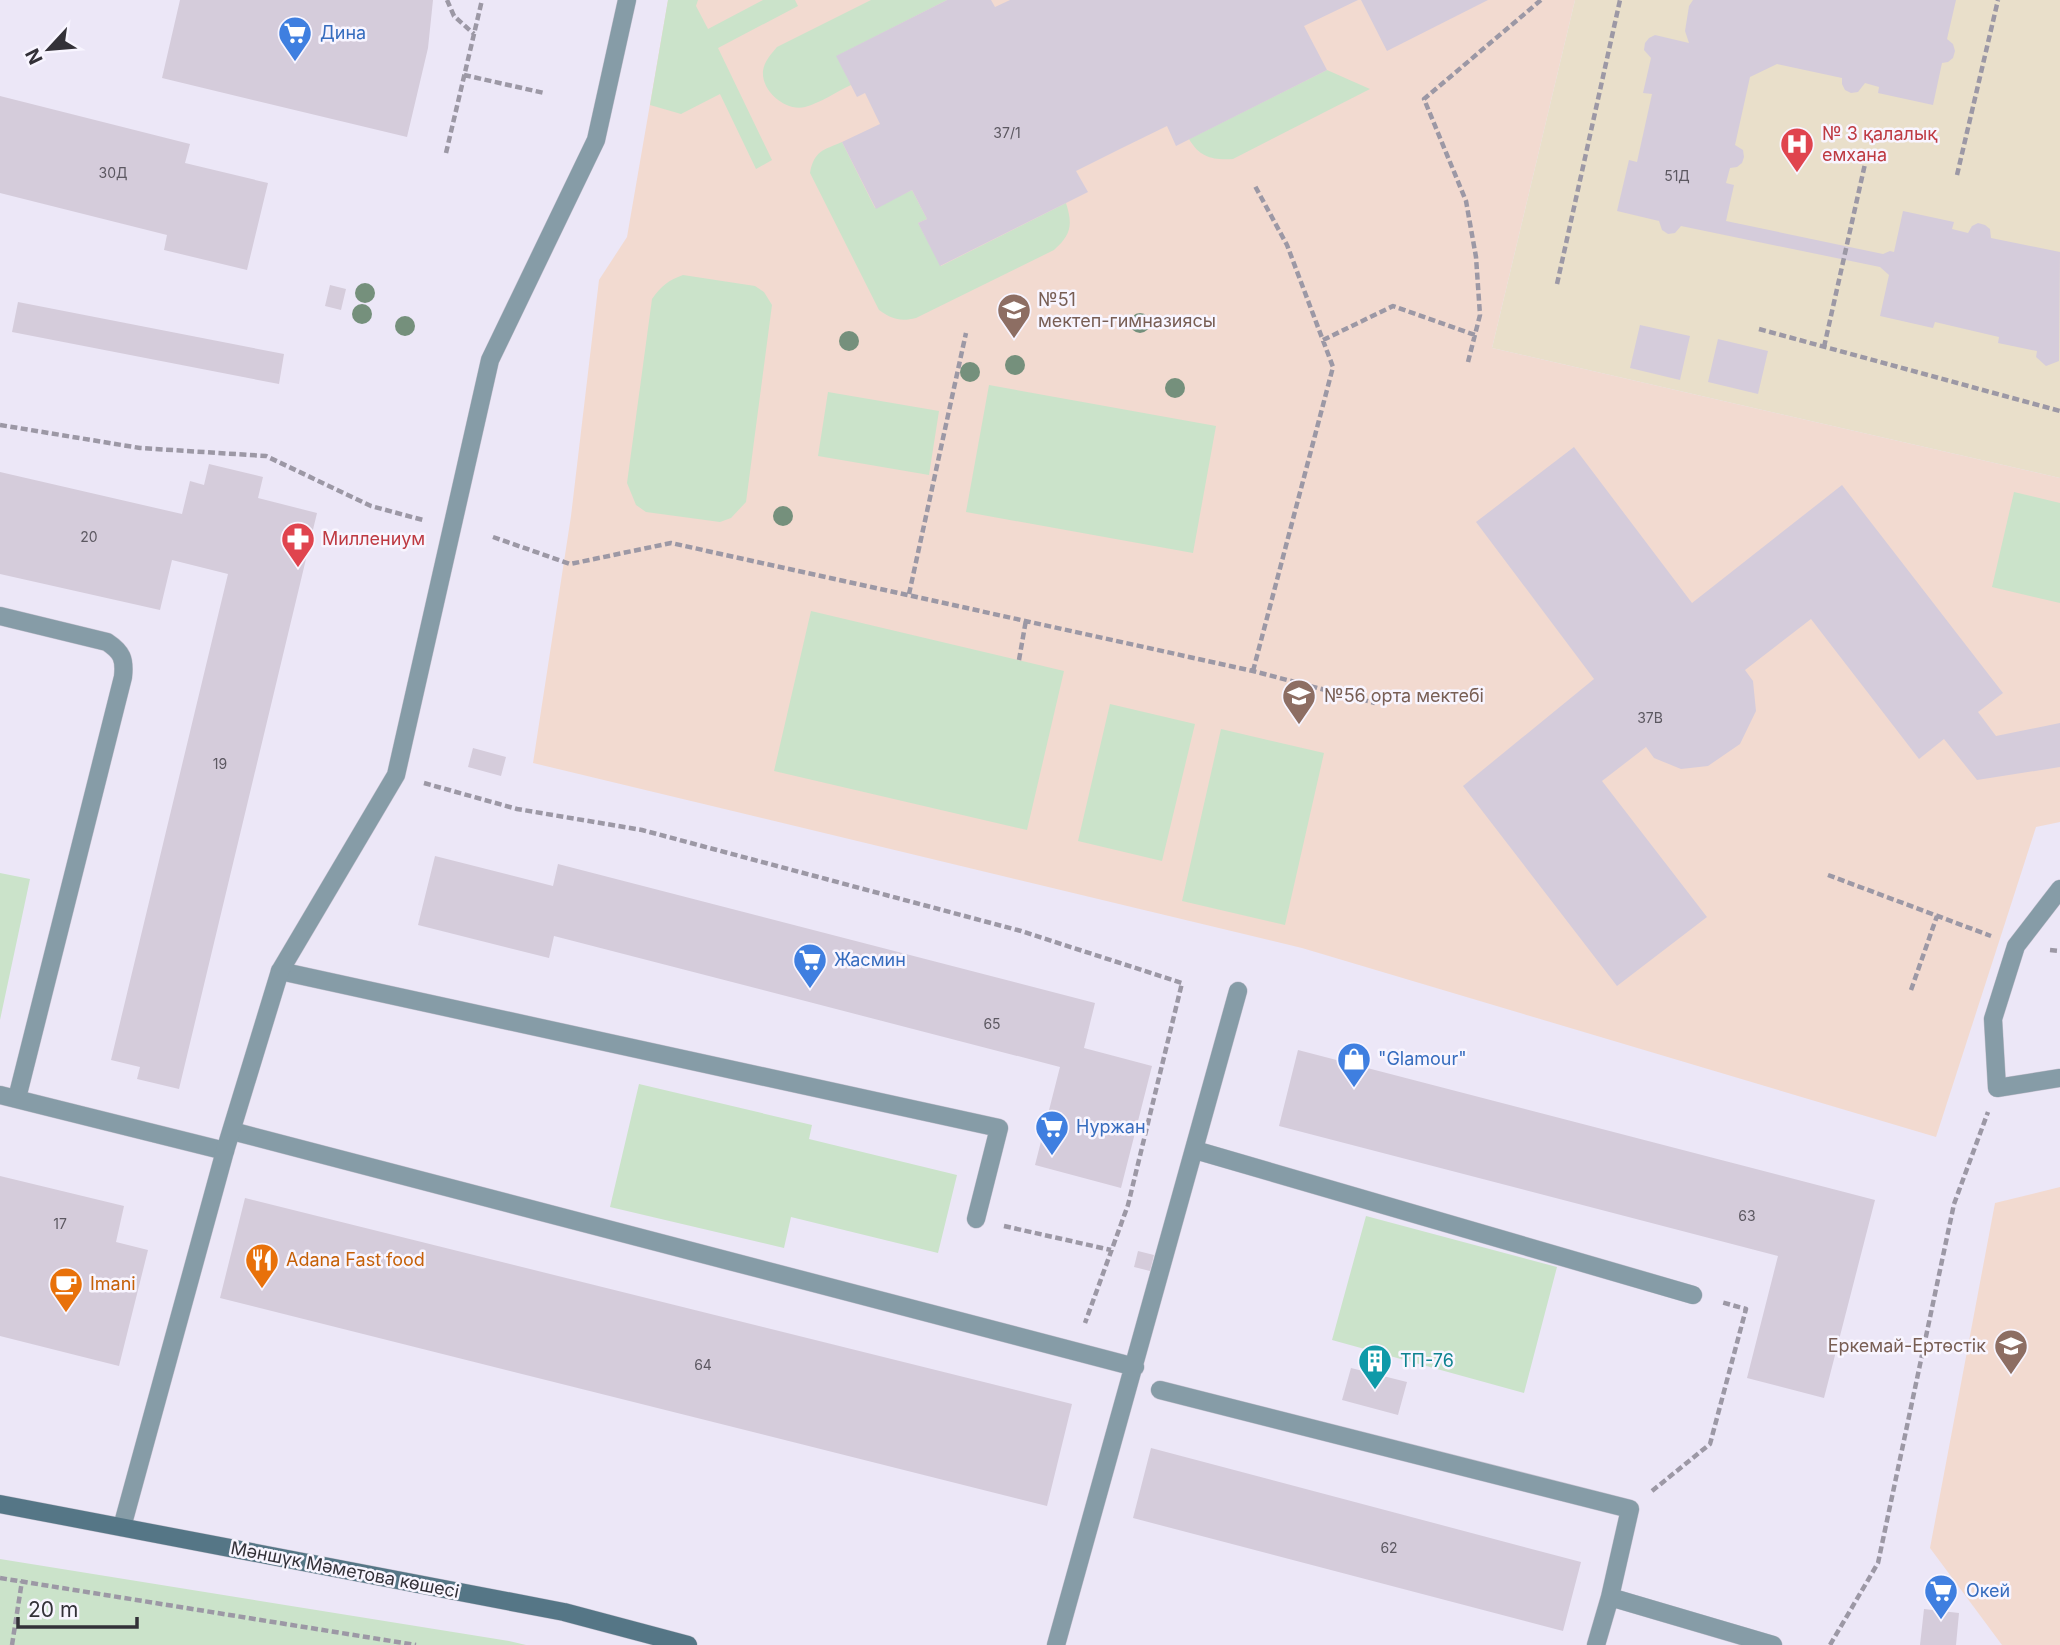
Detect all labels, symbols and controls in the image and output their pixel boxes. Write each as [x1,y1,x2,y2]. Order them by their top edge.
north arrow [14,14,84,84]
supermarket icon: Дина [276,14,314,63]
place label: Дина [320,22,366,43]
text: N [21,45,48,68]
place label: № 3 қалалық емхана [1822,123,1938,165]
house number: 37/1 [993,124,1021,141]
hospital icon: № 3 қалалық емхана [1778,125,1816,174]
house number: 30Д [99,164,127,181]
house number: 51Д [1664,167,1690,184]
place label: №51 мектеп-гимназиясы [1038,289,1216,331]
school or university icon: №51 мектеп-гимназиясы [995,291,1033,340]
pharmacy icon: Миллениум [279,520,317,569]
house number: 20 [80,528,98,545]
place label: Миллениум [322,528,425,549]
school or university icon: №56 орта мектебі [1280,677,1318,726]
place label: №56 орта мектебі [1324,685,1484,706]
house number: 37В [1637,709,1663,726]
house number: 19 [213,755,227,772]
supermarket icon: Жасмин [791,941,829,990]
place label: Жасмин [834,949,906,970]
house number: 65 [983,1015,1001,1032]
shop icon: "Glamour" [1335,1040,1373,1089]
place label: "Glamour" [1378,1048,1467,1069]
supermarket icon: Нуржан [1033,1108,1071,1157]
place label: Нуржан [1076,1116,1146,1137]
house number: 63 [1738,1207,1756,1224]
house number: 17 [53,1215,67,1232]
restaurant icon: Adana Fast food [243,1241,281,1290]
place label: Adana Fast food [286,1249,425,1270]
cafe icon: Imani [47,1265,85,1314]
place label: Imani [90,1273,136,1294]
school or university icon: Еркемай-Ертөстік [1992,1327,2030,1376]
place label: Еркемай-Ертөстік [1828,1335,1986,1356]
building icon: ТП-76 [1356,1342,1394,1391]
place label: ТП-76 [1400,1350,1454,1371]
house number: 64 [694,1356,712,1373]
street label: Мәншүк Мәметова көшесі [229,1537,461,1602]
house number: 62 [1380,1539,1398,1556]
supermarket icon: Окей [1922,1572,1960,1621]
place label: Окей [1966,1580,2010,1601]
scale bar [18,1586,136,1630]
text: 20 m [28,1597,78,1622]

